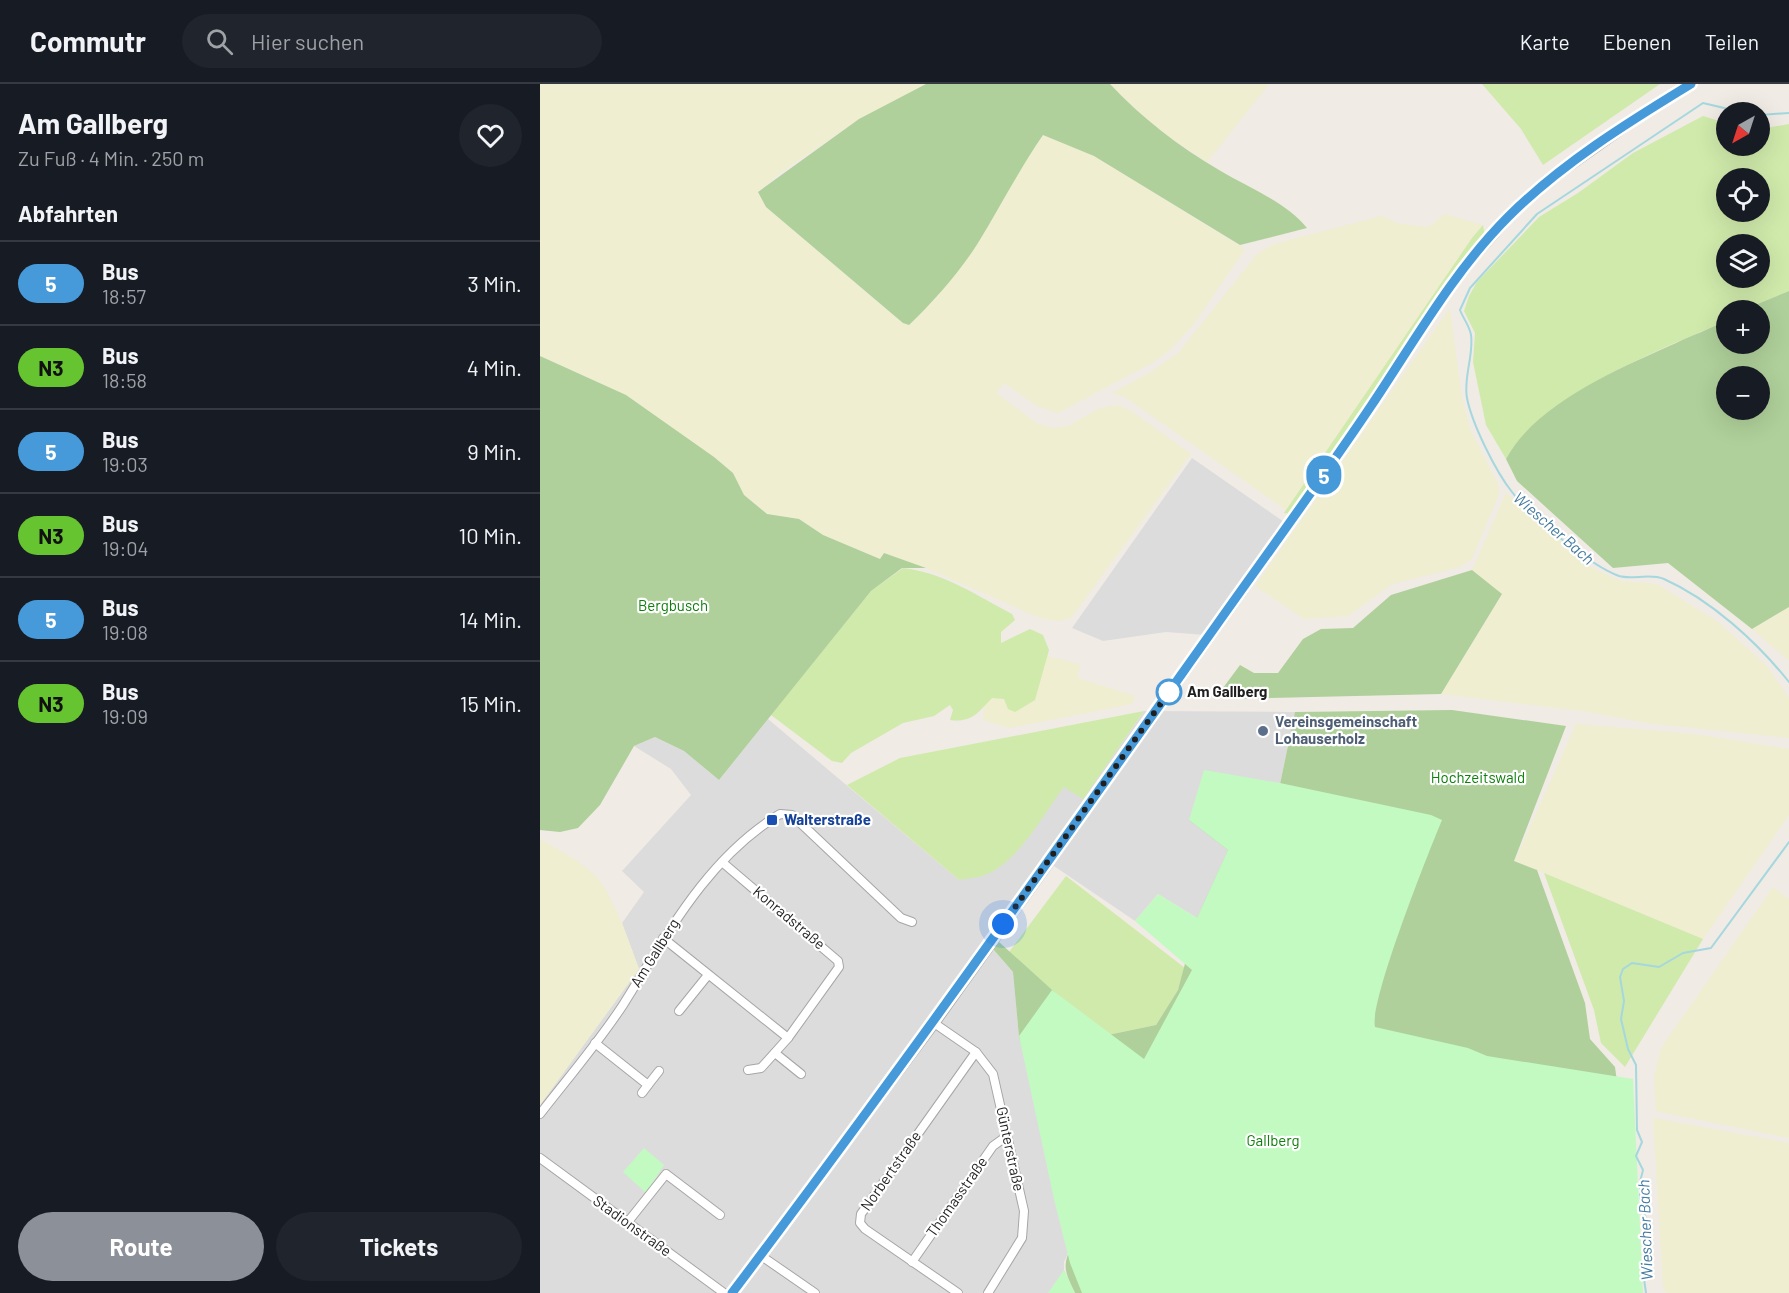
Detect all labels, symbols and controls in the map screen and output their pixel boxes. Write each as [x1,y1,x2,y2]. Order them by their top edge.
search box [182,14,602,68]
text: Commutr [30,24,146,58]
icon: search [203,25,236,58]
text: Hier suchen [251,28,364,54]
text: Karte [1520,29,1570,54]
text: Ebenen [1603,29,1672,54]
text: Teilen [1705,29,1759,54]
north arrow [1716,102,1770,156]
map controls [1716,102,1770,420]
button: heart [459,104,522,167]
text: Am Gallberg [18,106,168,140]
text: Zu Fuß · 4 Min. · 250 m [18,146,204,170]
button: locate [1716,168,1770,222]
text: Abfahrten [18,200,118,226]
button: layers [1716,234,1770,288]
text: Bus [102,258,139,284]
text: 3 Min. [467,270,522,296]
text: 5 [45,271,57,296]
text: 18:57 [102,284,146,308]
button: + [1716,300,1770,354]
text: Bus [102,342,139,368]
text: 4 Min. [467,354,522,380]
text: N3 [38,355,64,380]
button: − [1716,366,1770,420]
text: 18:58 [102,368,147,392]
text: Bus [102,426,139,452]
text: 9 Min. [467,438,522,464]
text: 5 [45,439,57,464]
text: 19:03 [102,452,148,476]
line badge: 5 [1304,456,1344,494]
text: 5 [1318,463,1330,488]
water label: Wiescher Bach [1510,487,1599,568]
text: Bus [102,510,139,536]
text: 10 Min. [459,522,522,548]
text: N3 [38,523,64,548]
text: 19:04 [102,536,149,560]
text: Bus [102,594,139,620]
park label: Bergbusch [638,596,708,614]
text: 14 Min. [459,606,522,632]
text: 5 [45,607,57,632]
text: 19:08 [102,620,148,644]
text: Bus [102,678,139,704]
marker: Am Gallberg [1156,679,1182,705]
place label: Am Gallberg [1187,682,1267,700]
text: 15 Min. [460,690,522,716]
text: N3 [38,691,64,716]
text: 19:09 [102,704,148,728]
place label: Vereinsgemeinschaft Lohauserholz [1275,712,1417,747]
marker: Vereinsgemeinschaft Lohauserholz [1256,724,1270,738]
park label: Hochzeitswald [1431,768,1525,786]
place label: Walterstraße [784,810,871,828]
marker: Walterstraße [765,813,779,827]
street label: Konradstraße [750,882,829,953]
your location [988,909,1018,939]
street label: Am Gallberg [626,915,682,990]
street label: Günterstraße [993,1105,1029,1193]
street label: Norbertstraße [856,1127,924,1214]
park label: Gallberg [1246,1131,1300,1149]
street label: Thomasstraße [922,1153,990,1240]
water label: Wiescher Bach [1633,1179,1656,1281]
street label: Stadionstraße [590,1191,675,1260]
button: Route [18,1212,264,1281]
button: Tickets [276,1212,522,1281]

